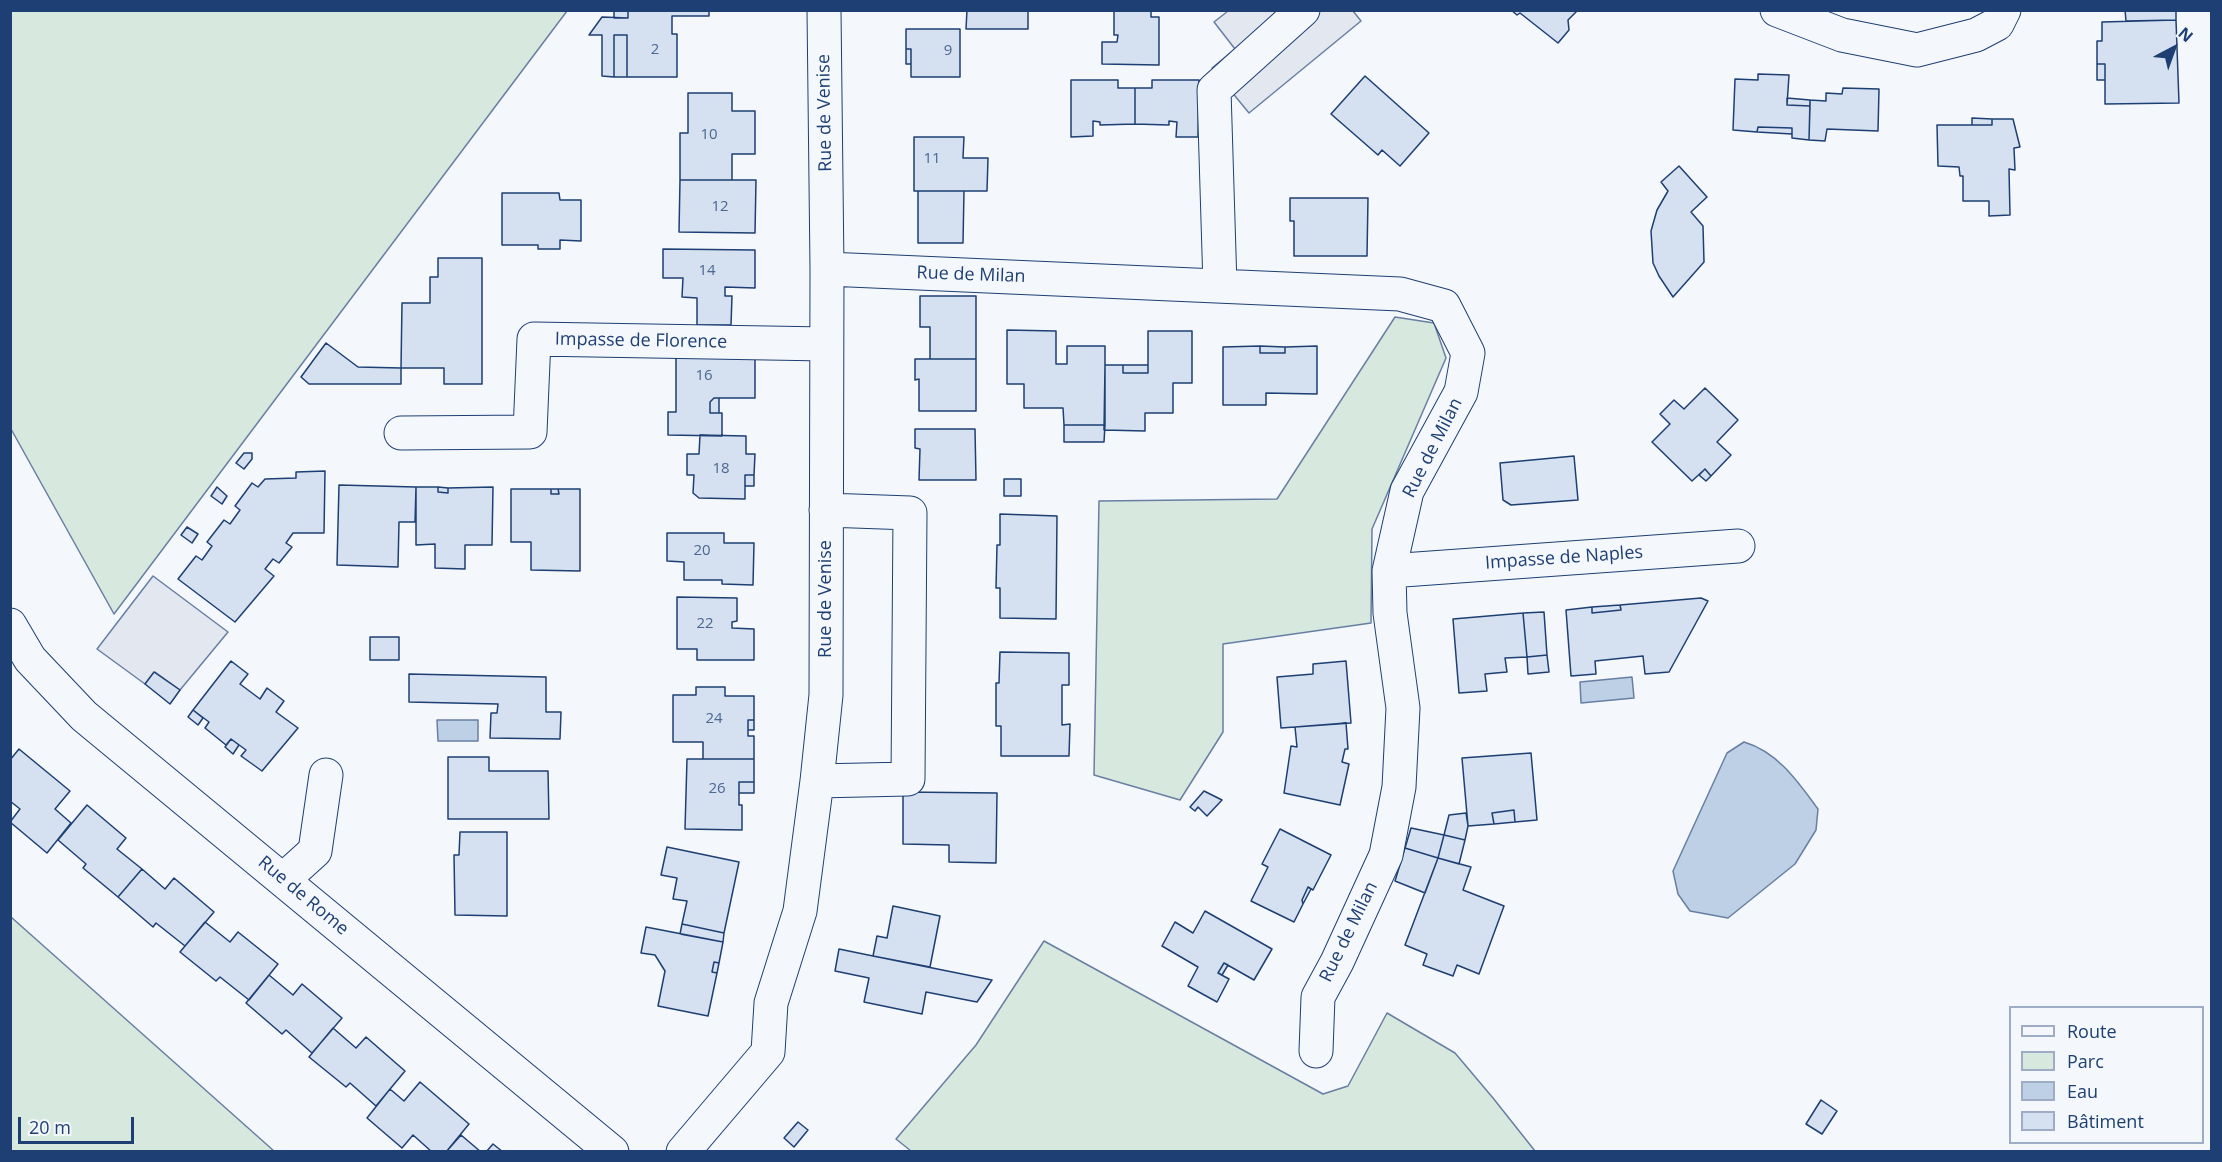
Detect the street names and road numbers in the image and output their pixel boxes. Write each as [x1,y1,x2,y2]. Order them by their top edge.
street label: Rue de Venise [813,54,837,172]
street label: Rue de Milan [916,262,1026,288]
street label: Impasse de Florence [555,329,727,353]
street label: Rue de Milan [1399,395,1467,501]
street label: Rue de Venise [815,540,837,658]
street label: Impasse de Naples [1484,542,1644,574]
street label: Rue de Rome [253,852,353,940]
street label: Rue de Milan [1315,878,1383,986]

